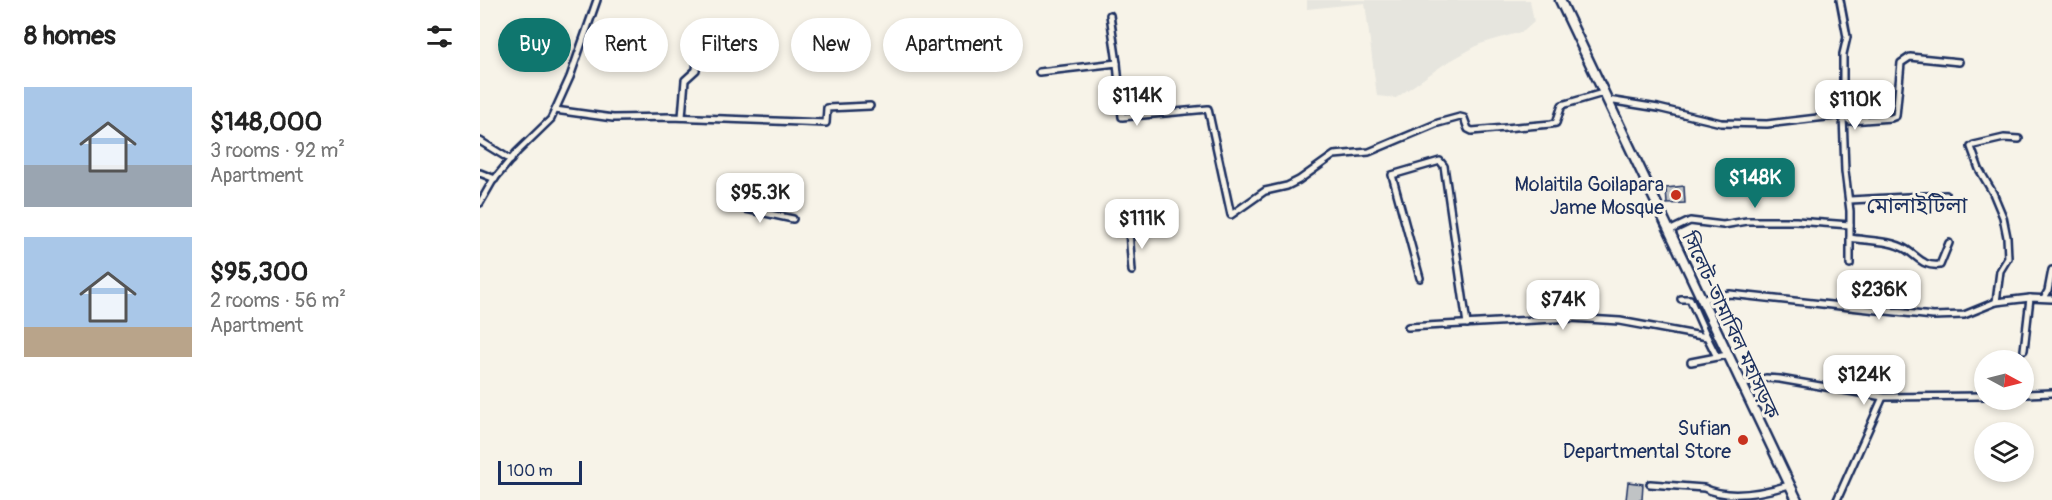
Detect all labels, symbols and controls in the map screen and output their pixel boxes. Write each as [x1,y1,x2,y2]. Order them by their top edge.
chip: Buy [498,18,571,72]
chip: Rent [583,18,668,72]
chip: Filters [680,18,779,72]
chip: New [791,18,871,72]
chip: Apartment [883,18,1023,72]
text: 8 homes [24,20,116,52]
icon: filters [423,20,456,53]
pin: $114K [1095,76,1179,127]
pin: $110K [1813,80,1897,131]
text: $114K [1112,83,1162,108]
text: $110K [1829,87,1881,112]
text: $148,000 [210,106,322,138]
icon: home [72,111,144,183]
text: 3 rooms · 92 m² [210,138,345,163]
pin: $148K [1713,158,1797,209]
text: Apartment [210,163,303,188]
text: $148K [1729,165,1781,190]
place label: Molaitila Goilapara Jame Mosque [1514,172,1664,220]
pin: $95.3K [711,173,809,224]
text: $95.3K [730,180,790,205]
marker: Molaitila Goilapara Jame Mosque [1669,188,1683,202]
district label: মোলাইটিলা [1867,192,1969,220]
pin: $111K [1100,199,1184,250]
text: $111K [1119,206,1165,231]
street label: সিলেট-তামাবিল মহাসড়ক [1676,227,1785,423]
text: $95,300 [210,256,308,288]
icon: home [72,261,144,333]
pin: $236K [1837,270,1921,321]
text: $236K [1851,277,1907,302]
pin: $74K [1527,280,1599,331]
text: $74K [1540,287,1586,312]
text: 2 rooms · 56 m² [210,288,346,313]
text: Apartment [210,313,303,338]
north arrow [1974,350,2034,410]
map controls [1974,350,2034,482]
pin: $124K [1822,355,1906,406]
text: $124K [1837,362,1891,387]
place label: Sufian Departmental Store [1563,416,1731,464]
button: layers [1974,422,2034,482]
marker: Sufian Departmental Store [1736,433,1750,447]
scale bar [498,458,582,486]
text: 100 m [507,461,553,481]

